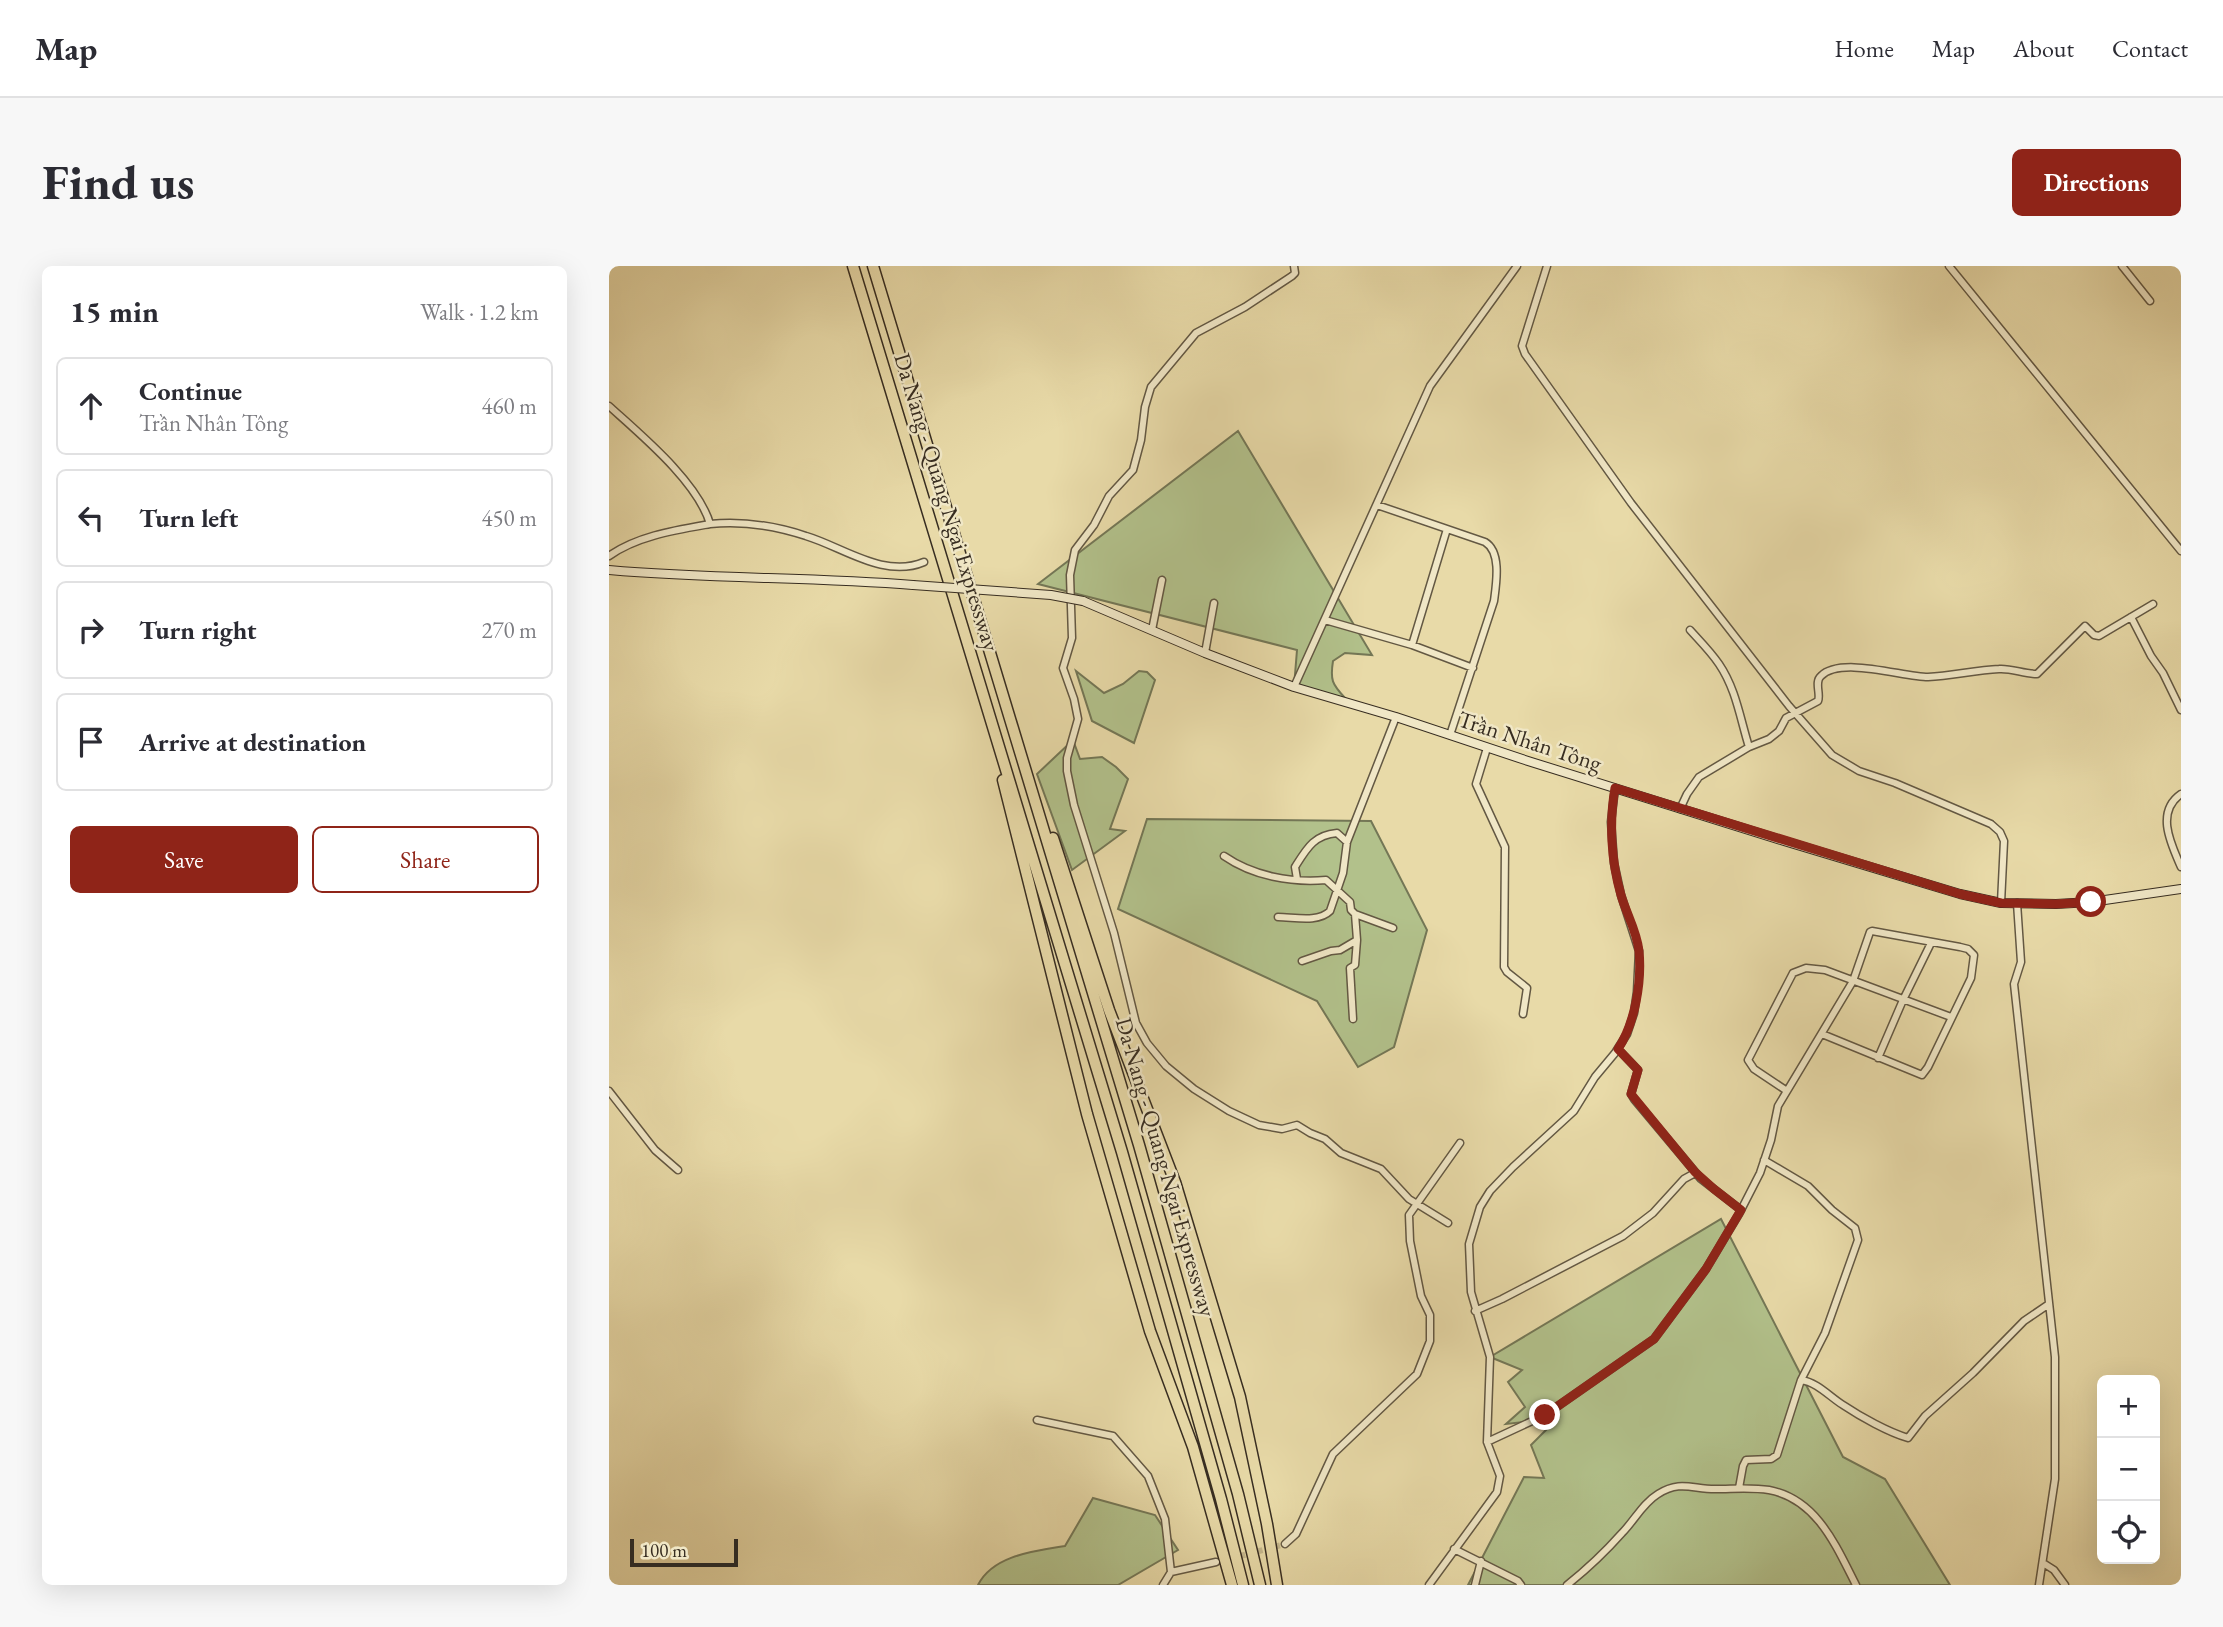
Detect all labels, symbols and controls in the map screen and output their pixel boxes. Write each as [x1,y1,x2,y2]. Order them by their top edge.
text: Map [35,27,97,70]
text: Home [1834,33,1894,64]
text: Map [1932,33,1975,64]
text: About [2013,33,2074,64]
text: Contact [2112,33,2188,64]
button: Directions [2012,149,2181,216]
text: Find us [42,150,194,214]
text: 15 min [70,292,159,331]
text: Walk · 1.2 km [420,297,539,327]
street label: Da Nang - Quang Ngai Expressway [887,349,1007,656]
text: Continue [139,374,242,408]
icon: ahead [72,387,110,425]
text: 460 m [481,391,537,421]
text: Trần Nhân Tông [139,408,288,438]
icon: left [72,499,110,537]
text: Turn left [139,501,238,535]
text: 450 m [481,503,537,533]
icon: right [72,611,110,649]
text: Turn right [139,613,257,647]
text: 270 m [481,615,537,645]
street label: Trần Nhân Tông [1454,704,1607,779]
icon: arrive [72,723,110,761]
text: Arrive at destination [139,725,366,759]
button: Save [70,826,298,893]
button: Share [312,826,539,893]
route start [2075,886,2106,917]
street label: Da Nang - Quang Ngai Expressway [1109,1014,1223,1321]
map controls [2097,1375,2160,1564]
button: + [2097,1375,2160,1438]
route end [1529,1399,1560,1430]
button: − [2097,1438,2160,1501]
button: locate [2097,1501,2160,1564]
scale bar [630,1536,739,1568]
text: 100 m [641,1538,687,1563]

